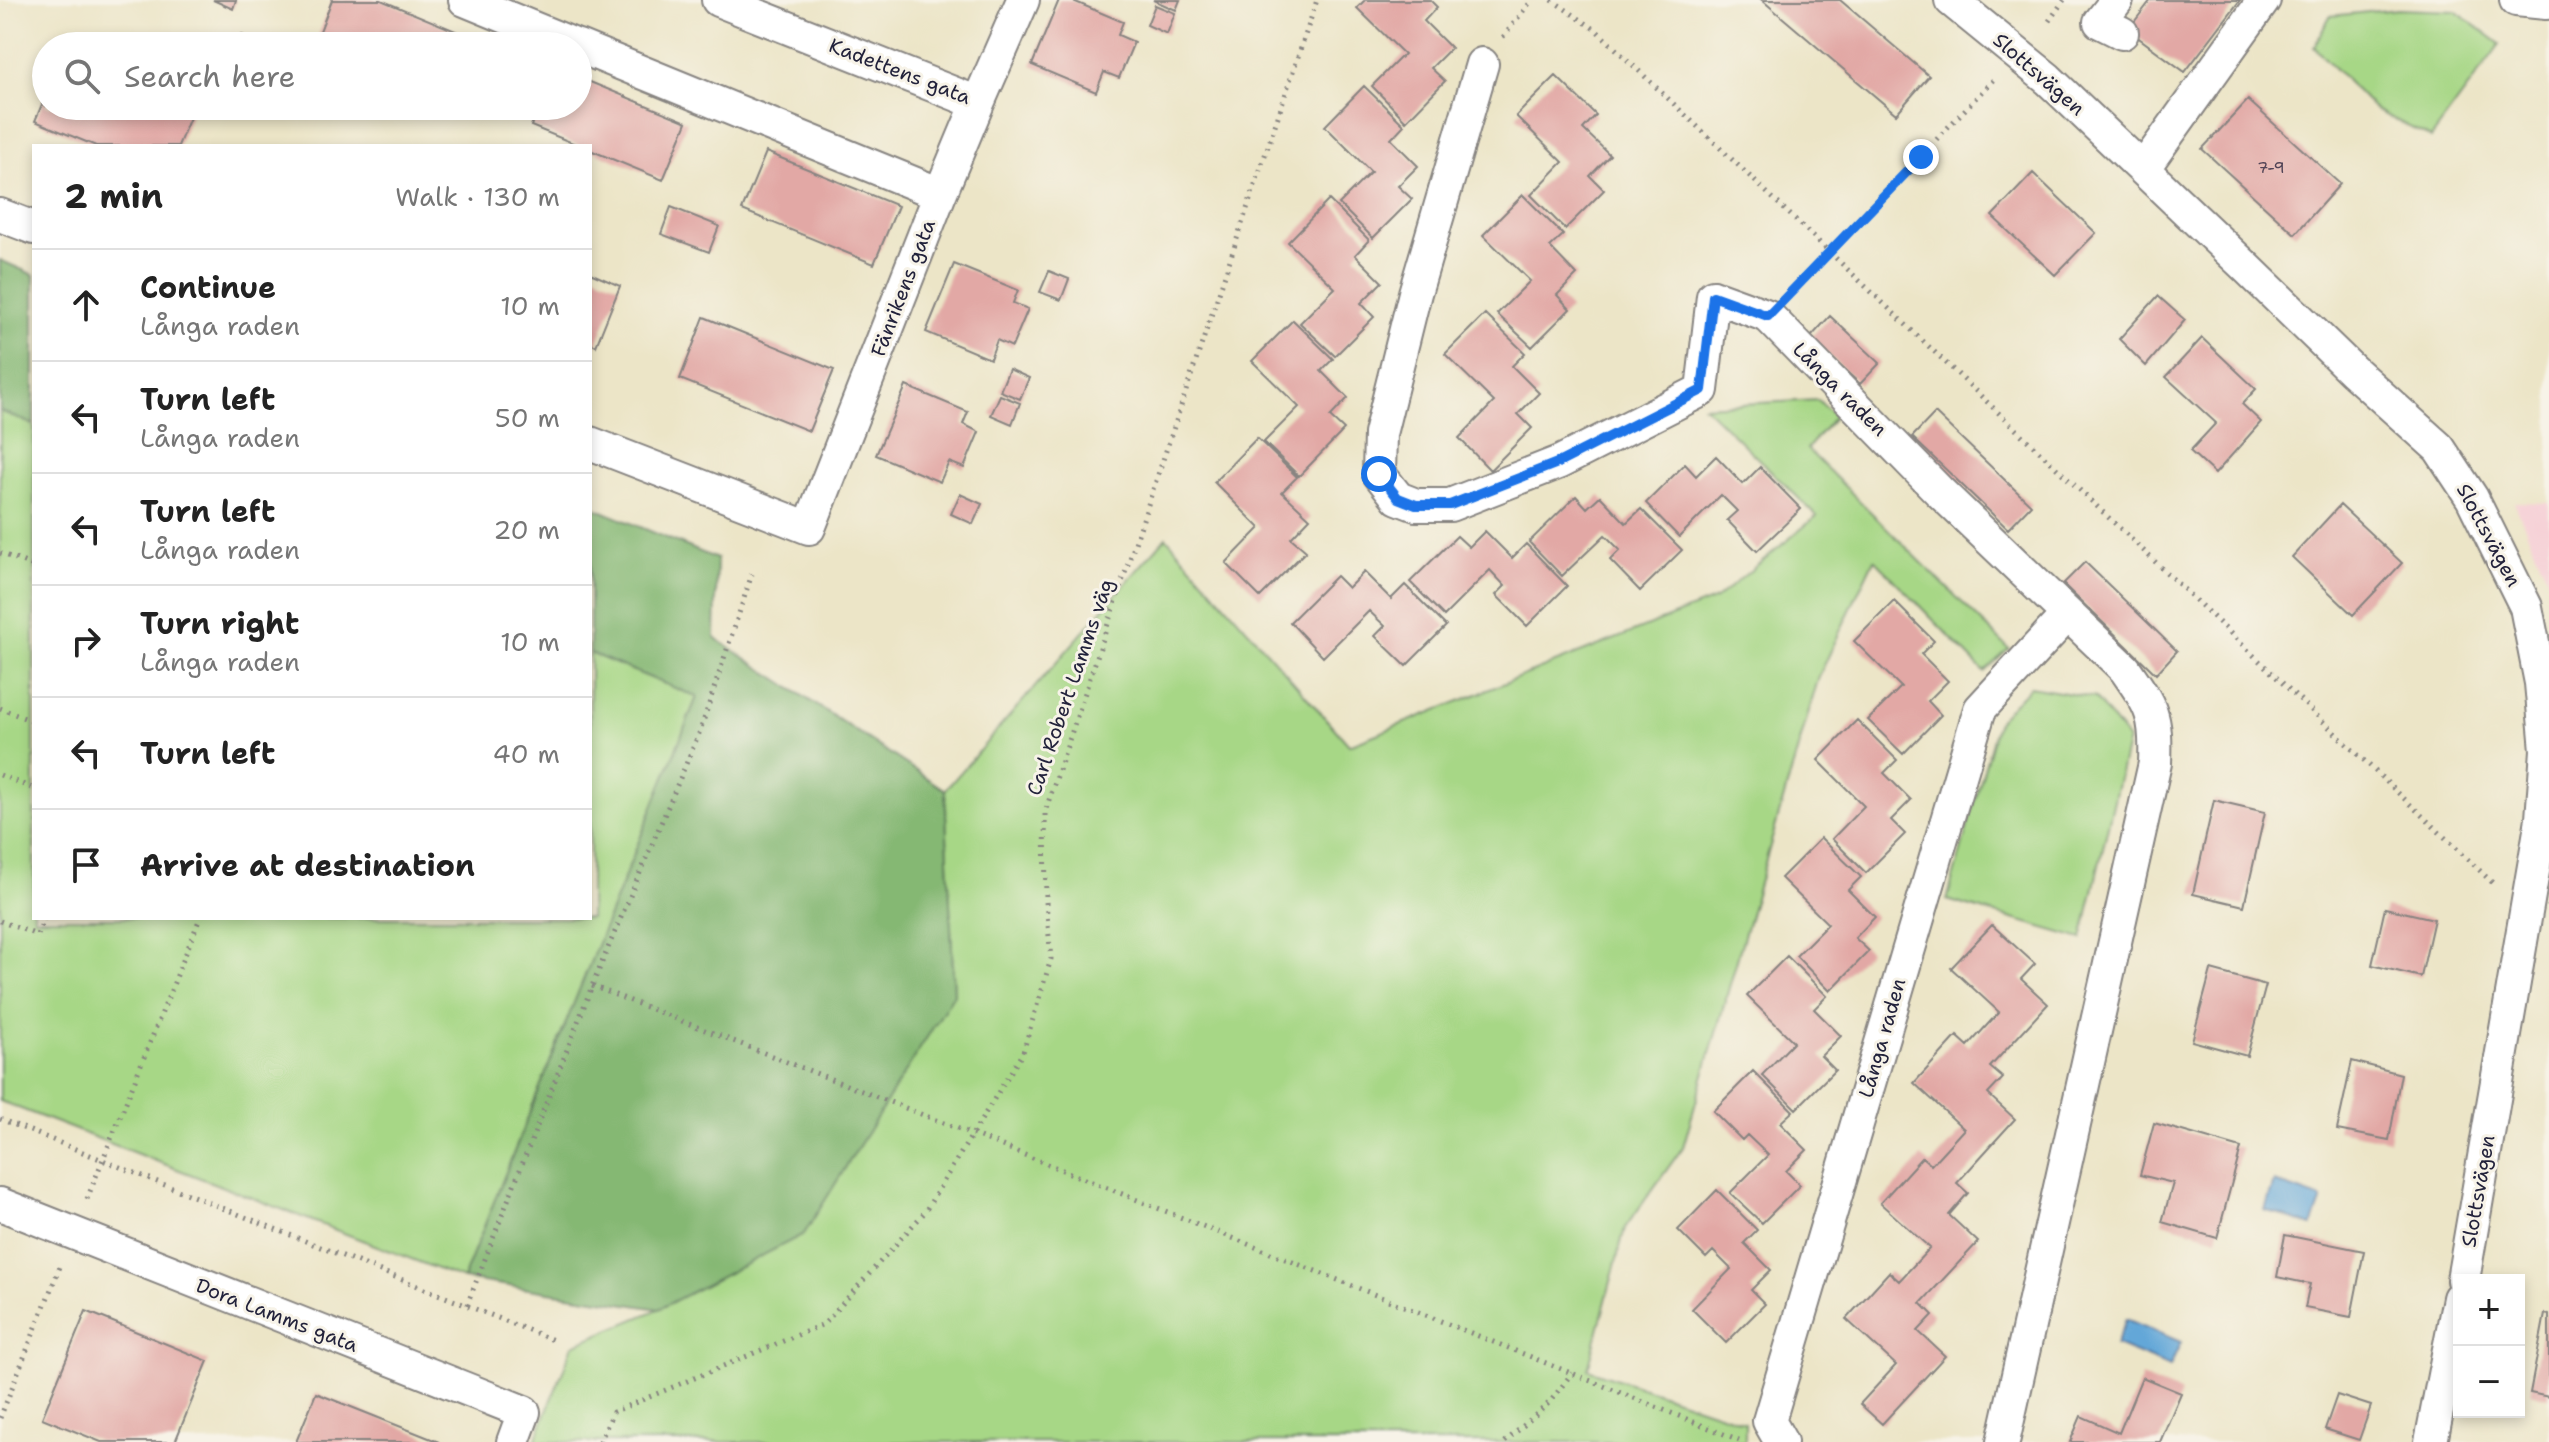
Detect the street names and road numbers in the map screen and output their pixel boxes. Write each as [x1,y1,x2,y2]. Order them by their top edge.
street label: Slottsvägen [1988,27,2090,121]
street label: Kadettens gata [825,32,975,110]
street label: Fänrikens gata [865,215,941,360]
street label: Långa raden [1787,336,1893,442]
street label: Slottsvägen [2451,479,2527,591]
street label: Carl Robert Lamms väg [1021,575,1119,799]
street label: Långa raden [1853,975,1911,1101]
street label: Slottsvägen [2455,1133,2501,1249]
street label: Dora Lamms gata [192,1272,362,1358]

